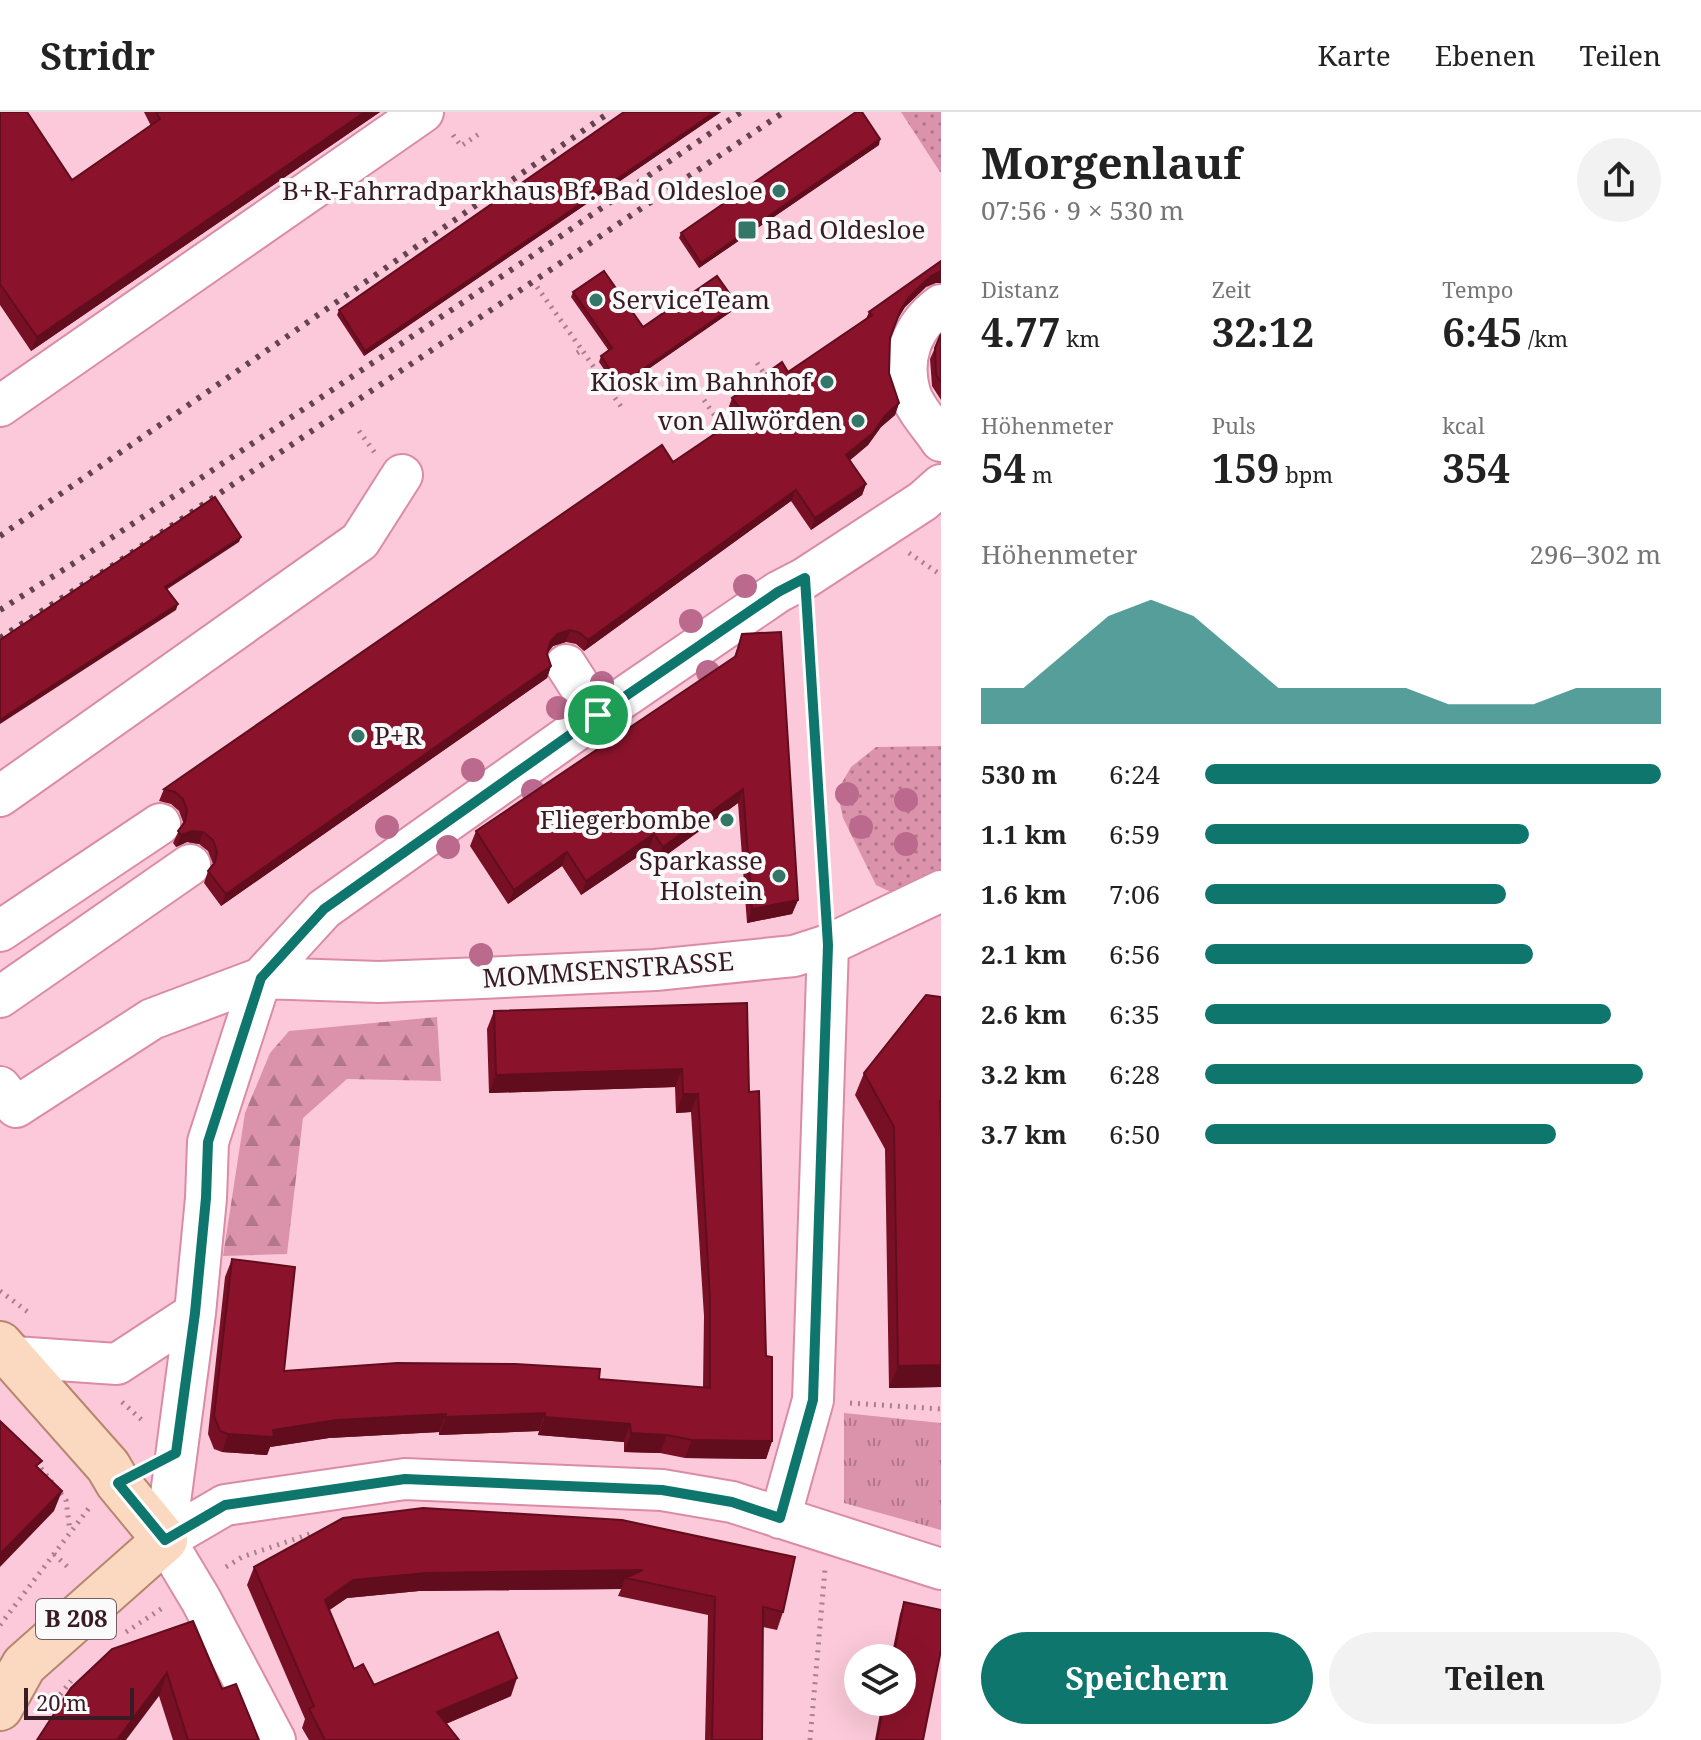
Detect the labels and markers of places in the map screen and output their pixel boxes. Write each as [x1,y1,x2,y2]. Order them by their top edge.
place label: B+R-Fahrradparkhaus Bf. Bad Oldesloe [282,172,763,208]
marker: B+R-Fahrradparkhaus Bf. Bad Oldesloe [770,182,788,200]
place label: Bad Oldesloe [765,211,925,247]
marker: Bad Oldesloe [736,219,758,241]
place label: ServiceTeam [612,281,770,317]
marker: ServiceTeam [587,291,605,309]
place label: Kiosk im Bahnhof [590,363,813,399]
marker: Kiosk im Bahnhof [818,373,836,391]
place label: von Allwörden [658,402,842,438]
marker: von Allwörden [849,412,867,430]
pin [564,681,632,749]
place label: P+R [374,717,422,753]
marker: P+R [349,727,367,745]
place label: Fliegerbombe [540,801,711,837]
marker: Fliegerbombe [718,811,736,829]
place label: Sparkasse Holstein [639,842,763,908]
marker: Sparkasse Holstein [770,867,788,885]

